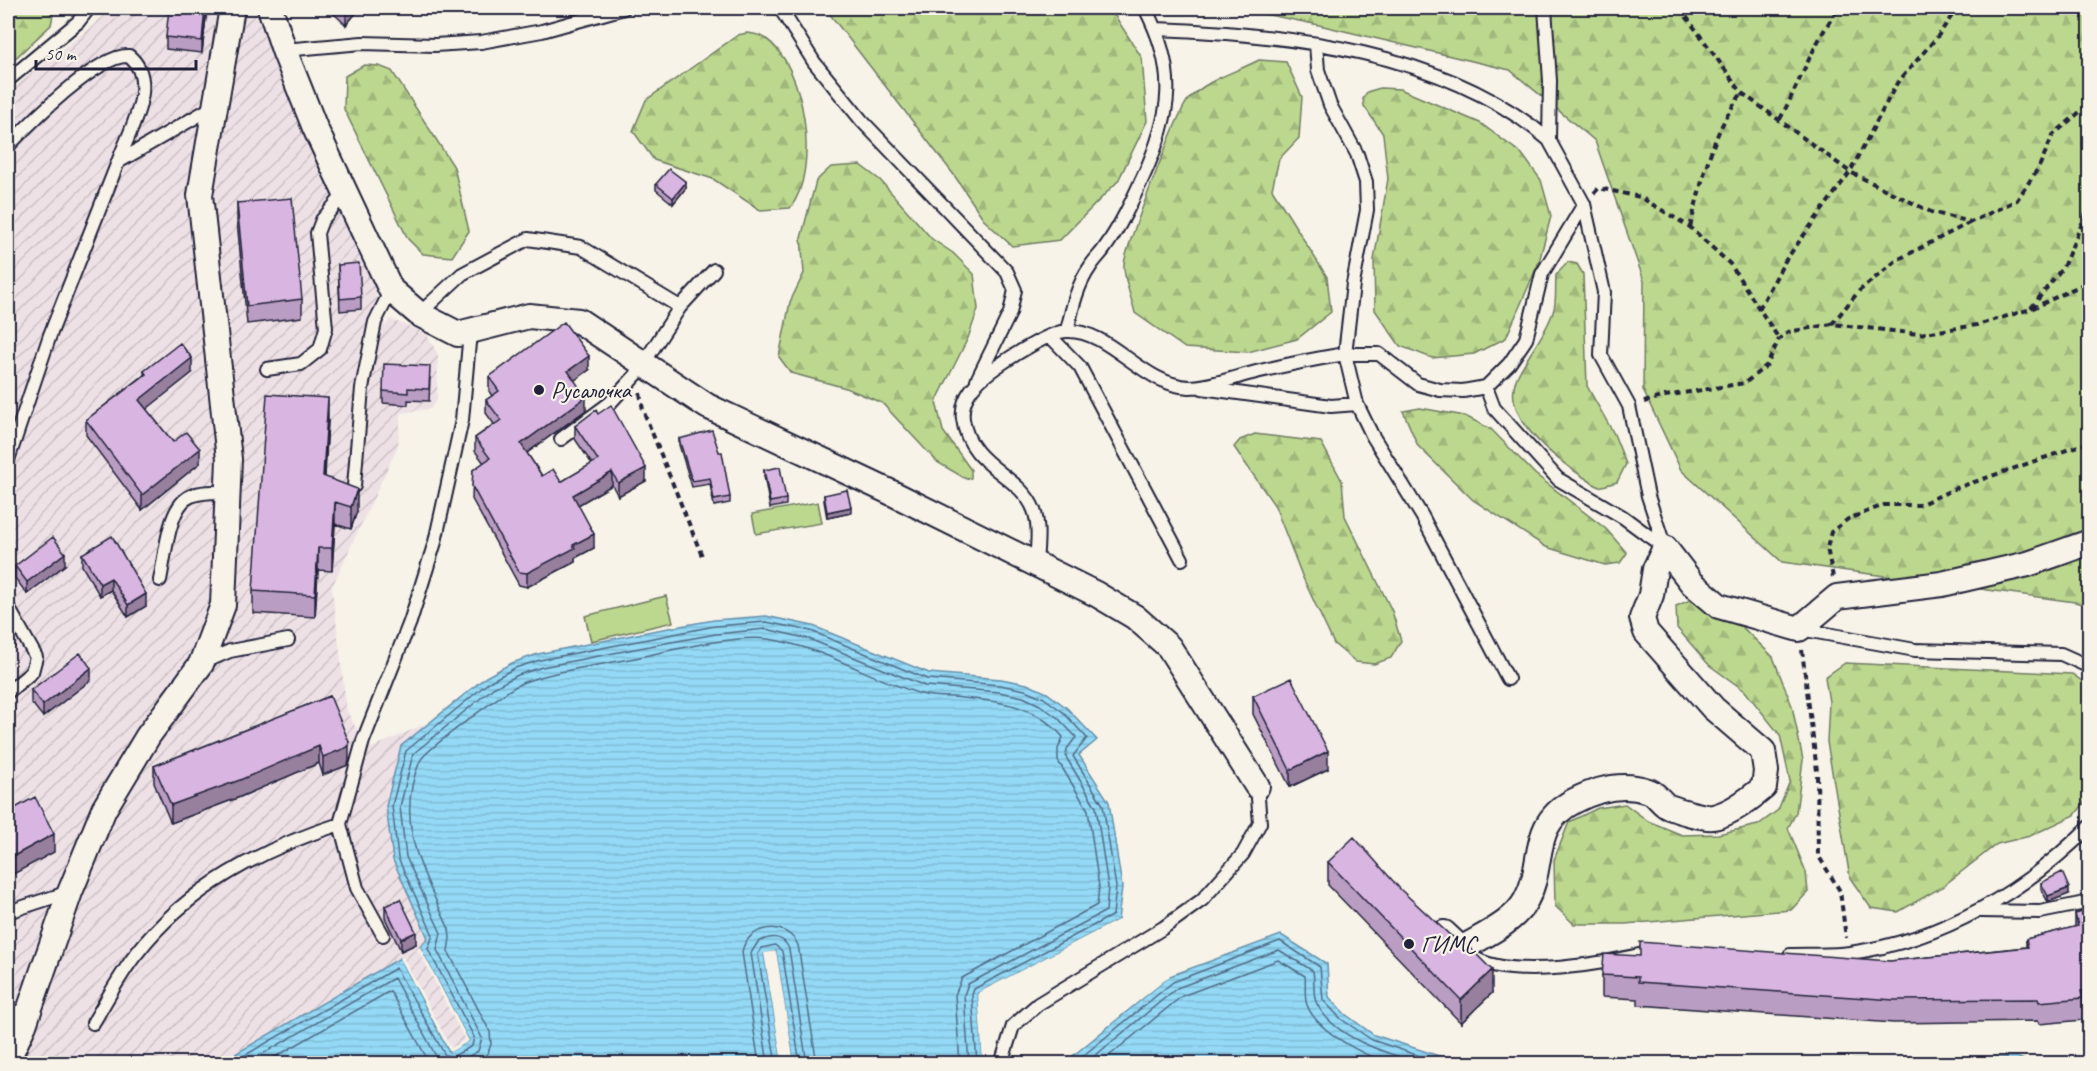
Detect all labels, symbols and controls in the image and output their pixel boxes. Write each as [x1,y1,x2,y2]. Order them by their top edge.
scale bar [36,33,196,71]
text: 50 m [45,43,78,65]
place label: Русалочка [551,375,633,405]
marker: Русалочка [532,383,546,397]
place label: ГИМС [1421,929,1478,959]
marker: ГИМС [1402,937,1416,951]

